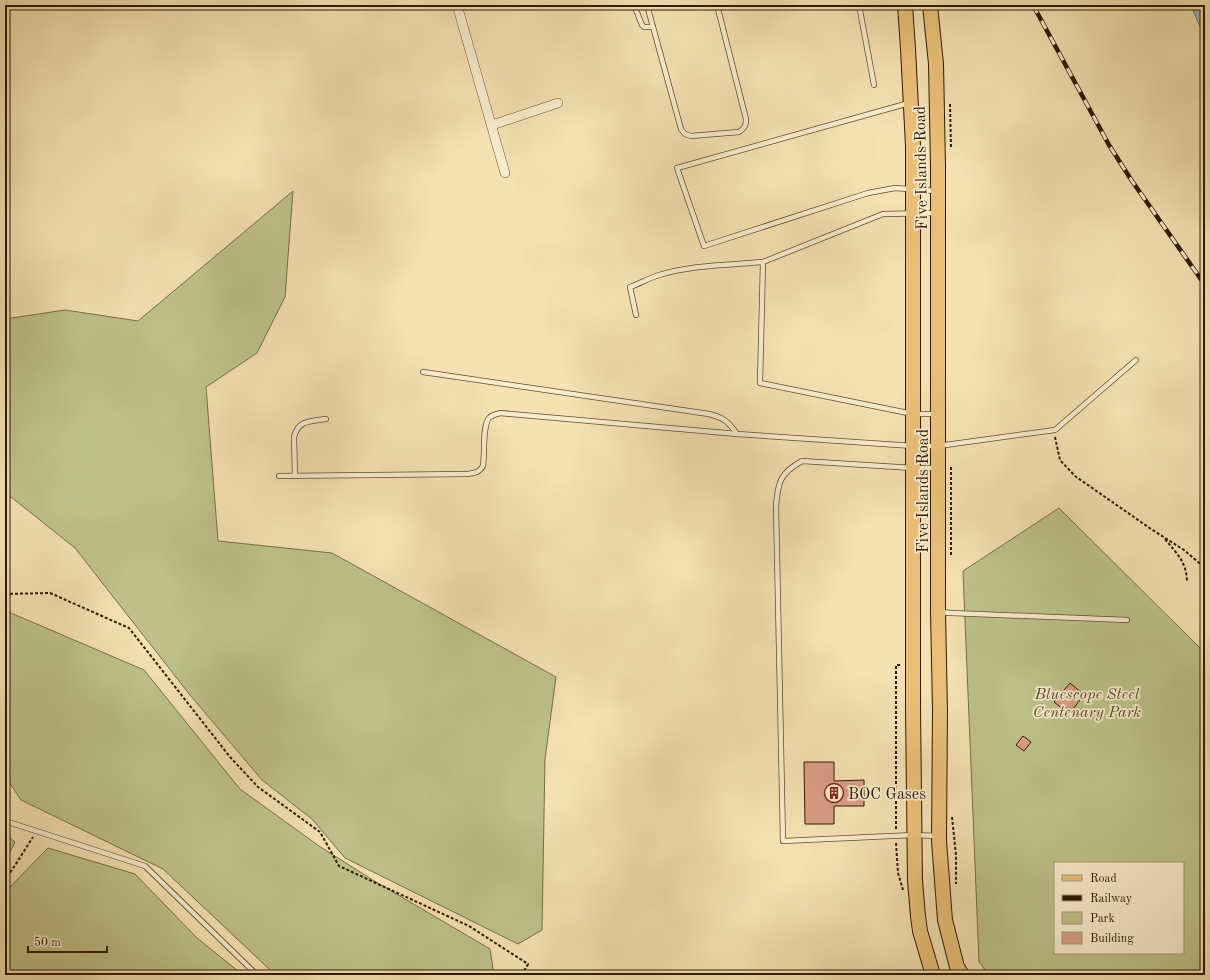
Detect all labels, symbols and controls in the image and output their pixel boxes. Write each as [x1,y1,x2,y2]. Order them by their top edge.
street label: Five Islands Road [913,106,931,230]
street label: Five Islands Road [916,429,932,553]
park label: Bluescope Steel Centenary Park [1033,687,1141,721]
building icon: BOC Gases [823,782,845,804]
place label: BOC Gases [848,787,926,803]
legend [1054,862,1184,954]
text: Road [1090,873,1117,885]
text: Railway [1090,893,1133,905]
text: Park [1090,913,1115,925]
scale bar [28,928,107,954]
text: Building [1090,933,1134,945]
text: 50 m [34,936,61,949]

